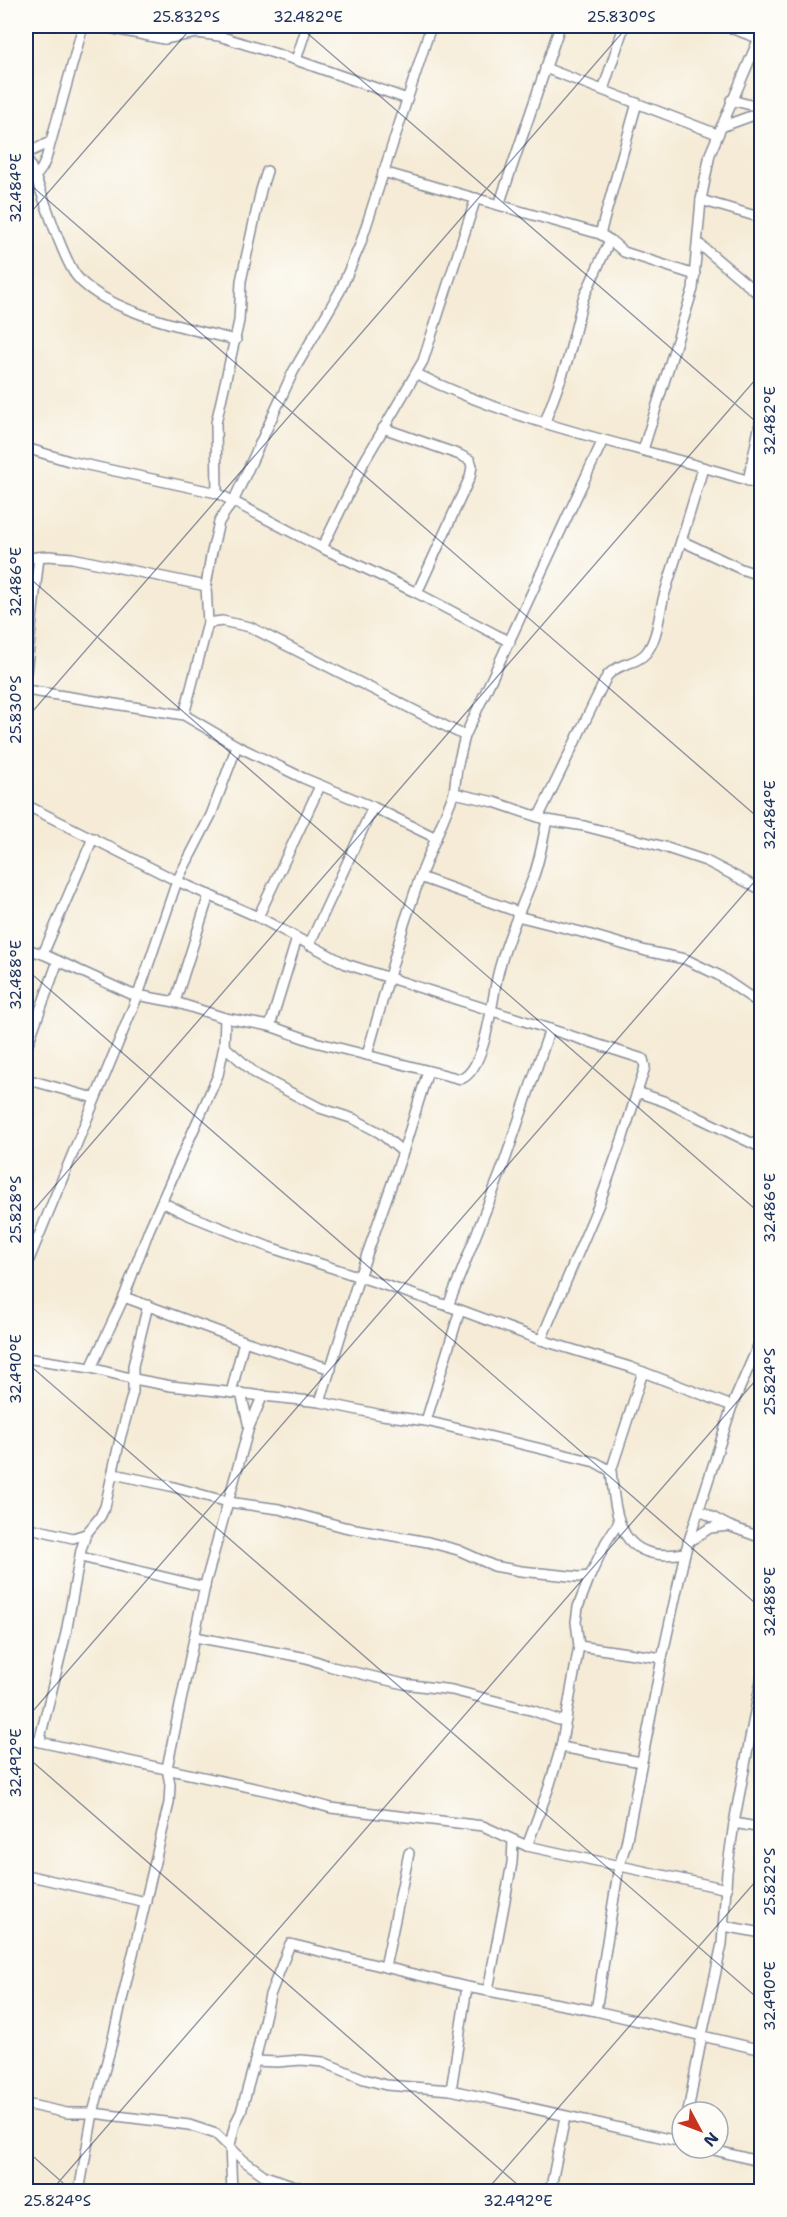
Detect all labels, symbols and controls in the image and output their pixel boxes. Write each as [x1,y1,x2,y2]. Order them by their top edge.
text: 25.832°S [152,7,220,27]
text: 32.482°E [273,7,343,27]
text: 25.830°S [587,7,655,27]
text: 32.484°E [6,153,26,223]
text: 32.482°E [760,386,780,456]
text: 32.486°E [6,547,26,617]
text: 25.830°S [6,676,26,744]
text: 32.484°E [760,780,780,850]
text: 32.488°E [6,940,26,1010]
text: 32.486°E [760,1173,780,1243]
text: 25.828°S [6,1176,26,1244]
text: 32.490°E [6,1334,26,1404]
text: 25.824°S [760,1348,780,1416]
text: 32.488°E [760,1567,780,1637]
text: 32.492°E [6,1728,26,1798]
text: 25.822°S [760,1848,780,1916]
text: 32.490°E [760,1961,780,2031]
north arrow [670,2100,730,2160]
text: N [699,2128,723,2151]
text: 25.824°S [23,2191,91,2211]
text: 32.492°E [483,2191,553,2211]

